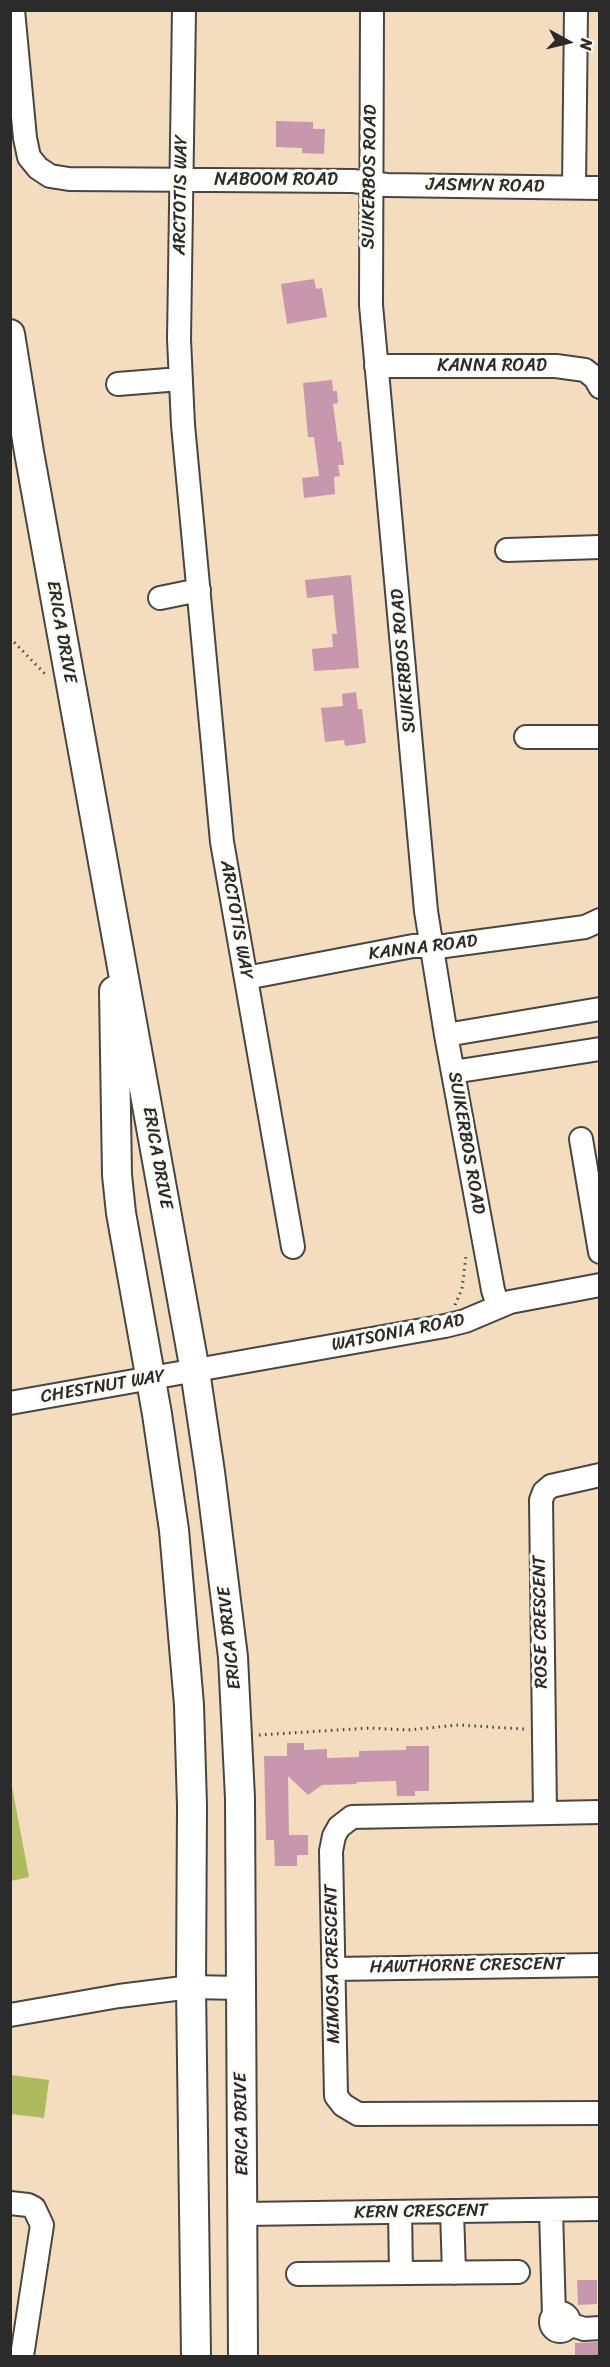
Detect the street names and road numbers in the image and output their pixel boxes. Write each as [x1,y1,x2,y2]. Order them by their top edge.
street label: SUIKERBOS ROAD [358,105,382,249]
street label: ARCTOTIS WAY [169,135,193,255]
street label: NABOOM ROAD [214,169,338,191]
street label: JASMYN ROAD [426,174,544,198]
street label: KANNA ROAD [437,355,547,377]
street label: ERICA DRIVE [41,579,81,685]
street label: SUIKERBOS ROAD [387,588,421,734]
street label: ARCTOTIS WAY [215,859,257,981]
street label: KANNA ROAD [367,931,479,965]
street label: SUIKERBOS ROAD [443,1070,489,1216]
street label: ERICA DRIVE [137,1105,177,1211]
street label: WATSONIA ROAD [330,1310,466,1356]
street label: CHESTNUT WAY [39,1365,167,1409]
street label: ROSE CRESCENT [529,1555,553,1689]
street label: ERICA DRIVE [214,1585,246,1691]
street label: MIMOSA CRESCENT [321,1884,345,2044]
street label: HAWTHORNE CRESCENT [369,1954,565,1978]
street label: ERICA DRIVE [230,2072,254,2176]
street label: KERN CRESCENT [354,2200,488,2224]

